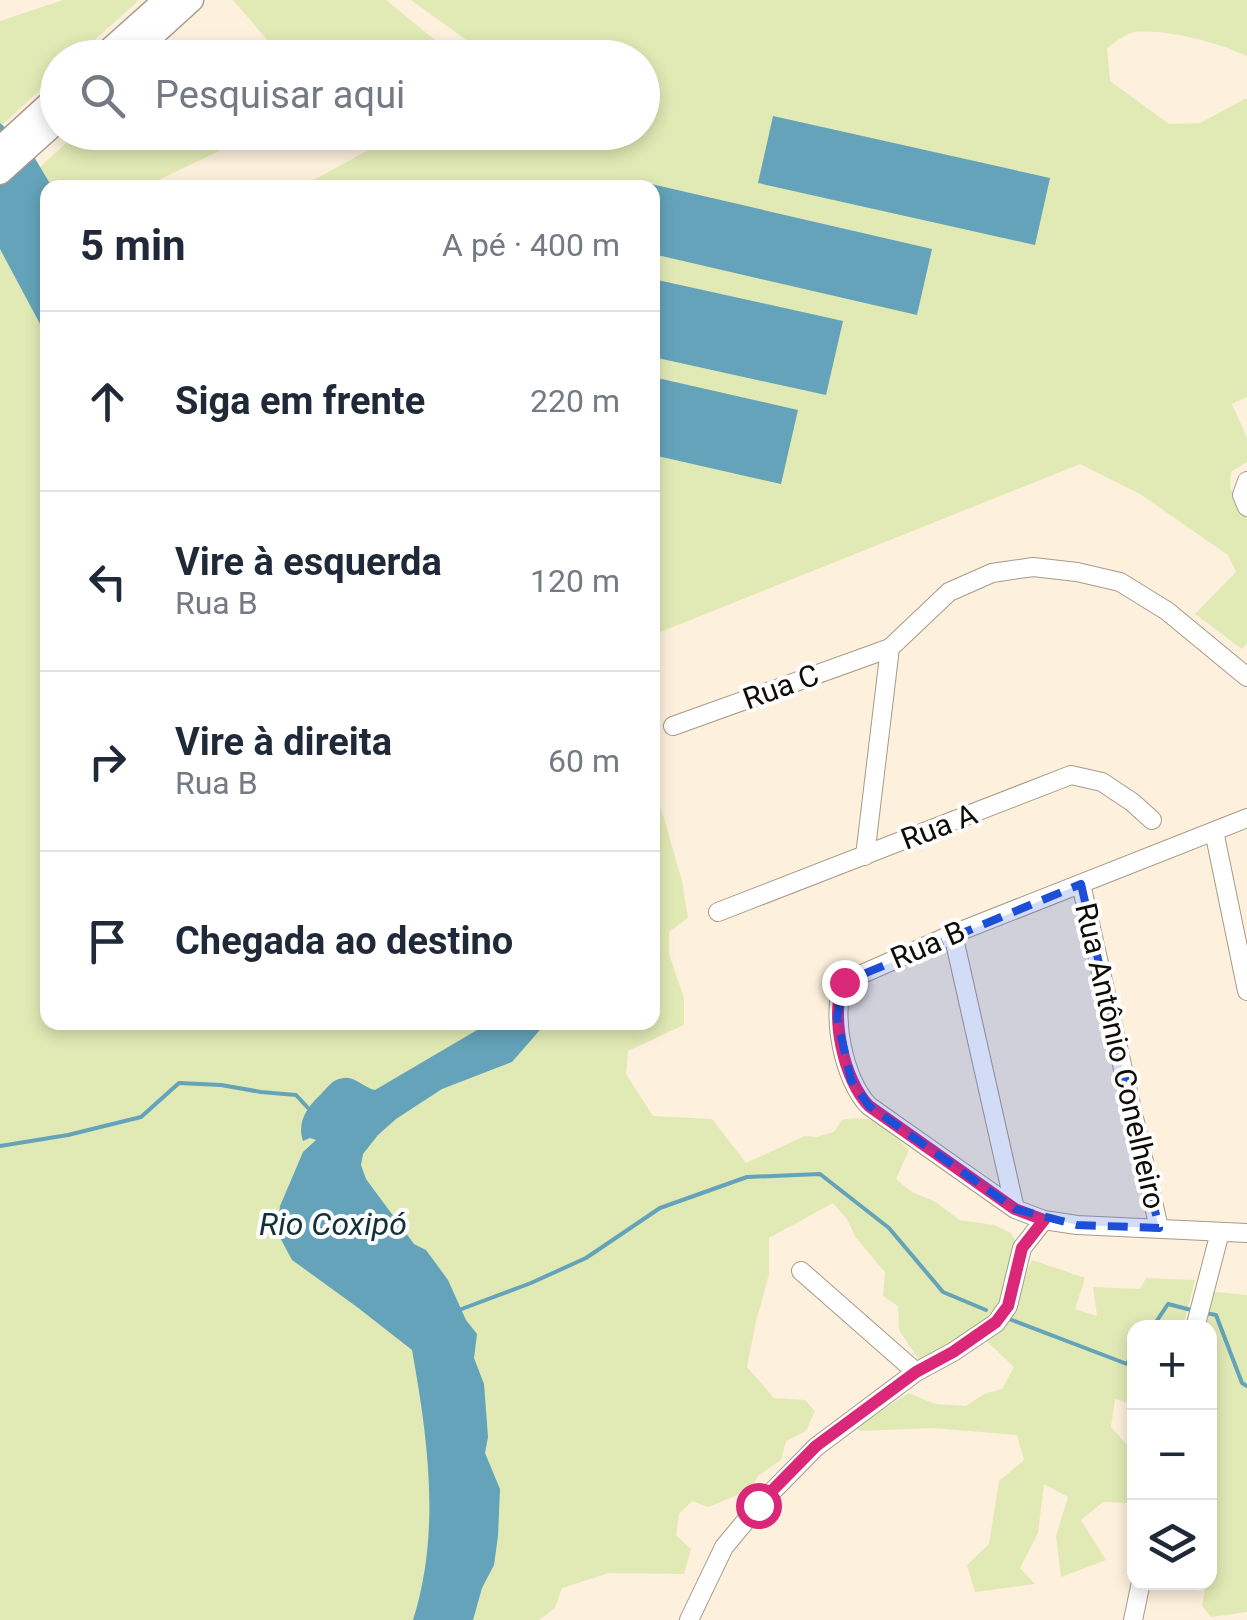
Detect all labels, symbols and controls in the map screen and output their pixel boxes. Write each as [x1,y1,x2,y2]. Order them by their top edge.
search box [40,40,660,150]
icon: search [75,68,130,123]
text: Pesquisar aqui [155,73,405,117]
text: 5 min [80,221,186,270]
text: A pé · 400 m [442,226,620,264]
icon: ahead [80,374,135,429]
text: Siga em frente [175,379,425,423]
text: 220 m [530,382,620,420]
text: Vire à esquerda [175,540,442,584]
icon: left [80,554,135,609]
text: 120 m [530,562,620,600]
text: Rua B [175,584,258,622]
street label: Rua C [738,657,824,716]
text: Vire à direita [175,720,392,764]
icon: right [80,734,135,789]
text: 60 m [548,742,620,780]
text: Rua B [175,764,258,802]
street label: Rua A [896,796,982,857]
street label: Rua Antônio Conelheiro [1068,899,1173,1212]
street label: Rua B [885,913,970,976]
icon: arrive [80,914,135,969]
text: Chegada ao destino [175,919,513,963]
route end [822,960,868,1006]
water label: Rio Coxipó [259,1205,407,1243]
map controls [1127,1320,1217,1590]
button: + [1127,1320,1217,1410]
button: − [1127,1410,1217,1500]
route start [736,1483,782,1529]
button: layers [1127,1500,1217,1590]

